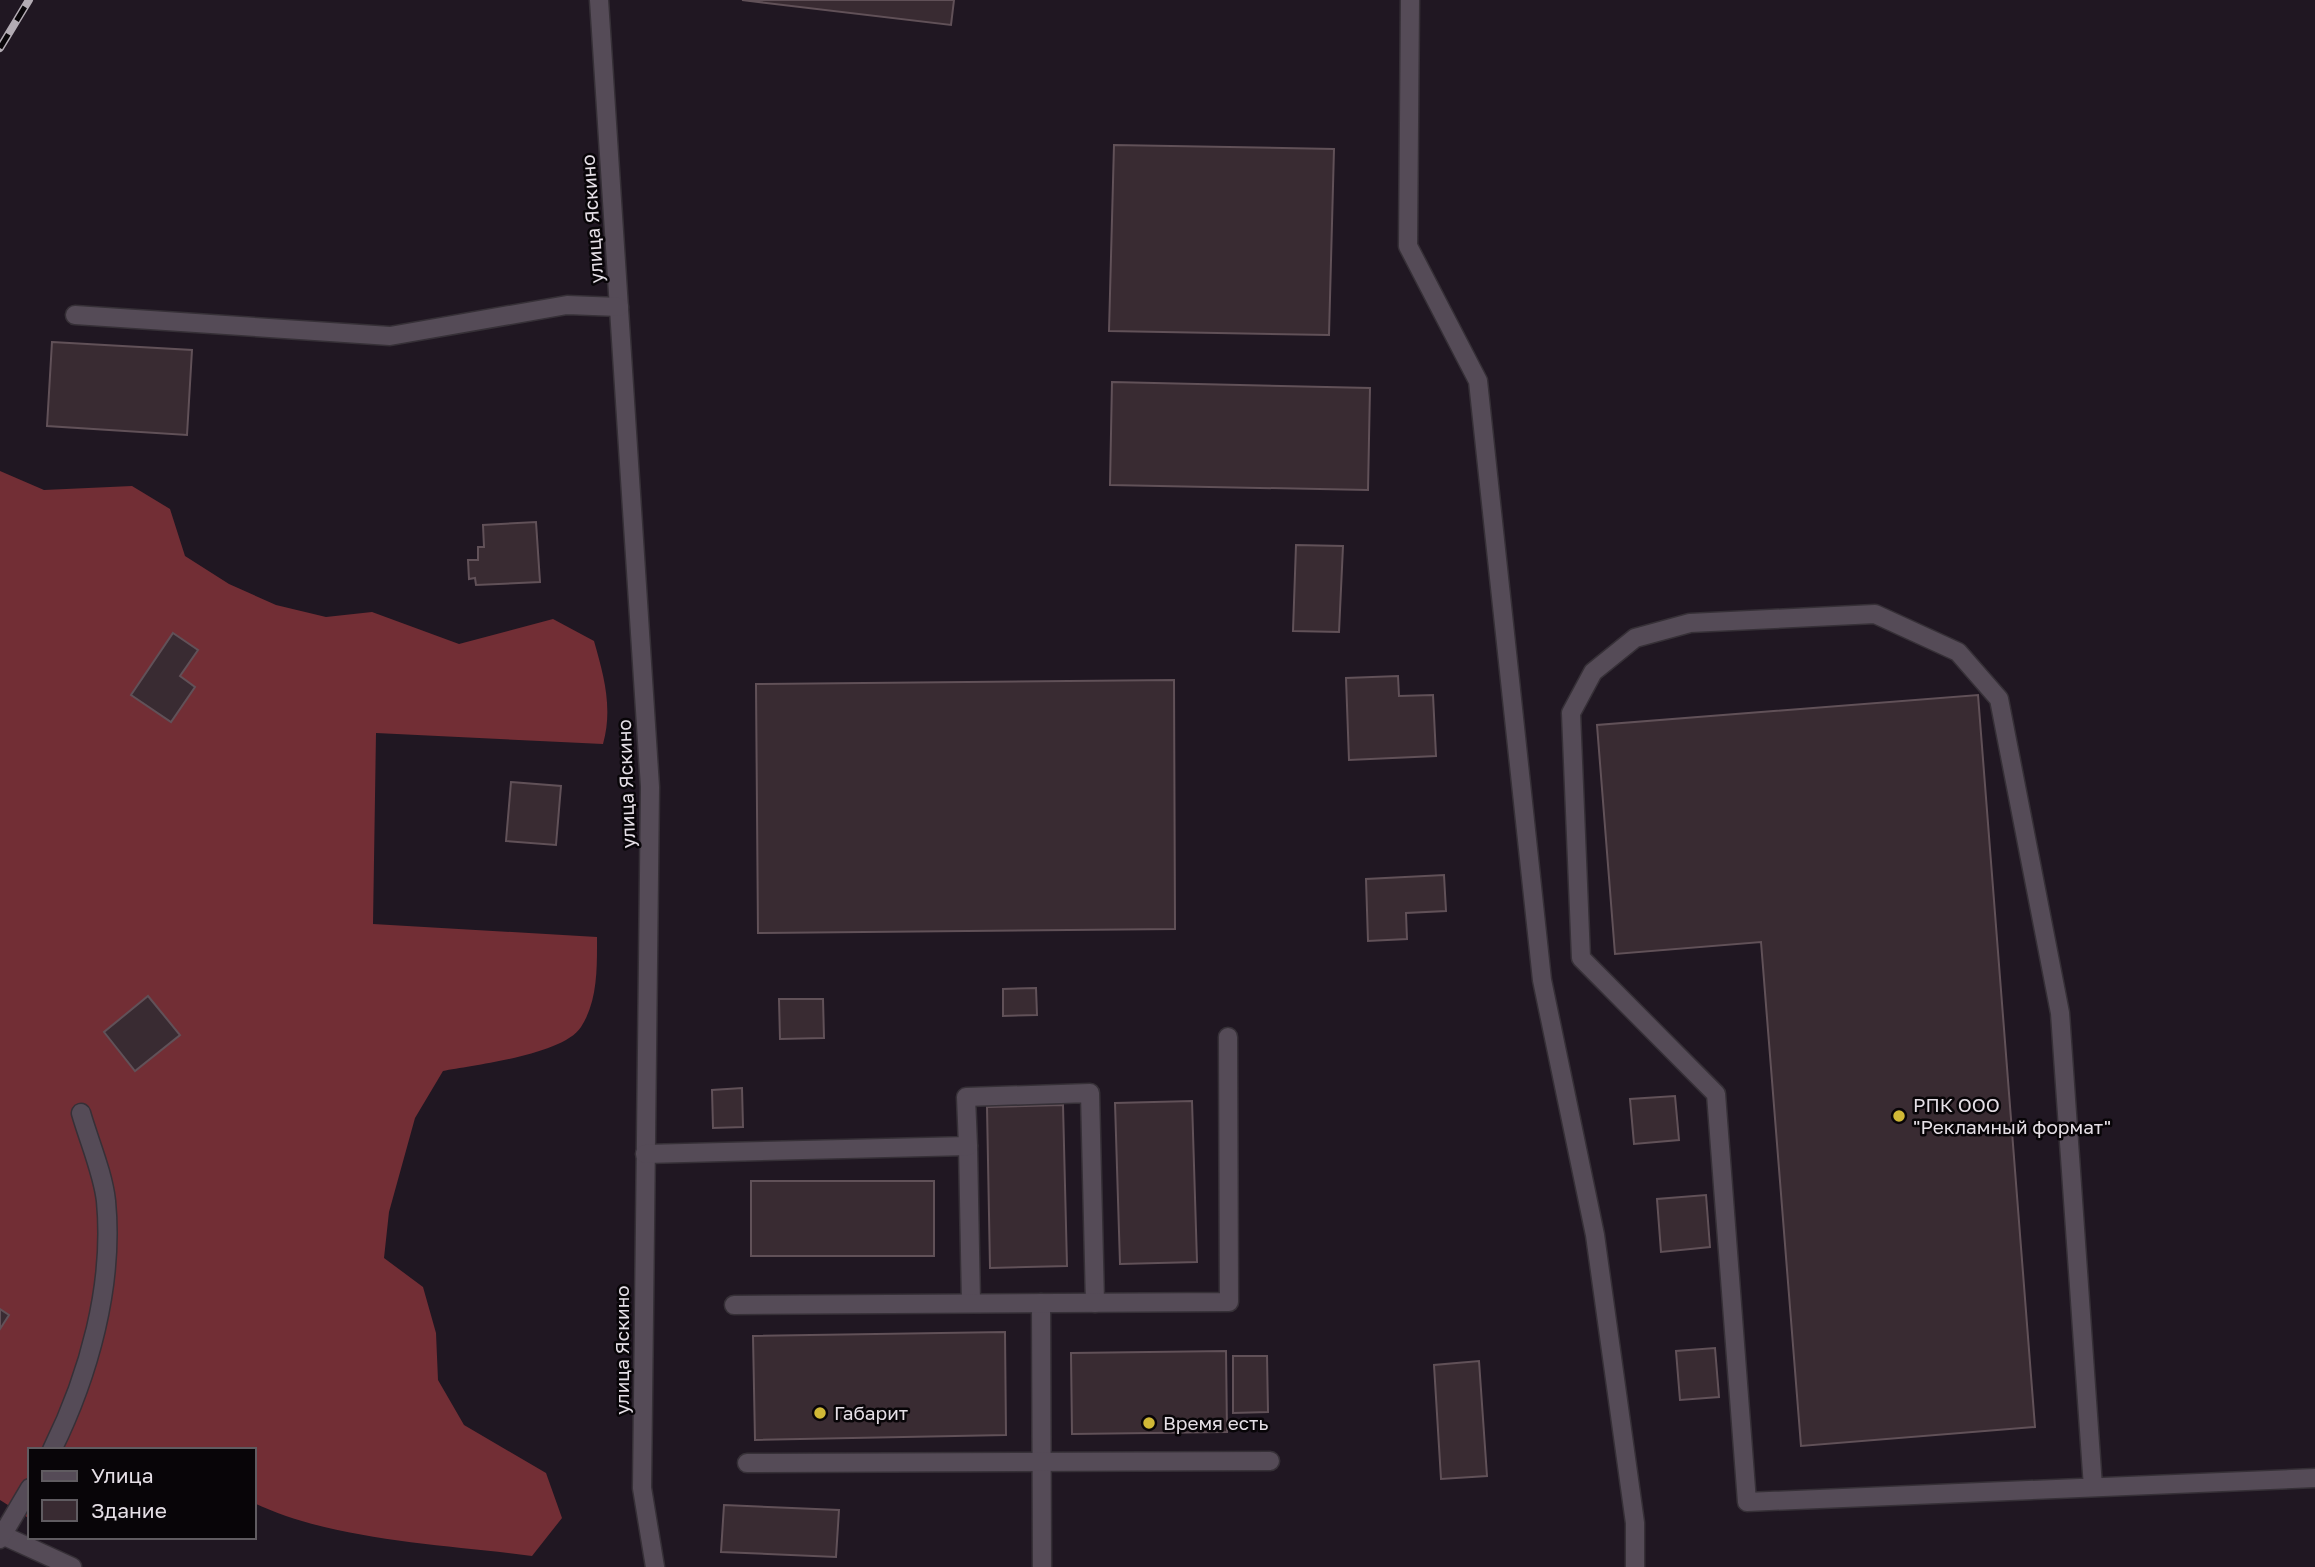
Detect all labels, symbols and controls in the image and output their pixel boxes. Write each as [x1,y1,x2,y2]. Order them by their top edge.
street label: улица Яскино [576,154,607,284]
street label: улица Яскино [612,719,639,849]
place label: РПК ООО "Рекламный формат" [1913,1093,2111,1138]
marker: РПК ООО "Рекламный формат" [1891,1108,1907,1124]
street label: улица Яскино [610,1285,633,1415]
place label: Габарит [834,1401,908,1424]
marker: Габарит [812,1405,828,1421]
place label: Время есть [1163,1411,1268,1434]
marker: Время есть [1141,1415,1157,1431]
legend [28,1448,256,1539]
text: Улица [91,1462,154,1488]
text: Здание [91,1497,167,1523]

